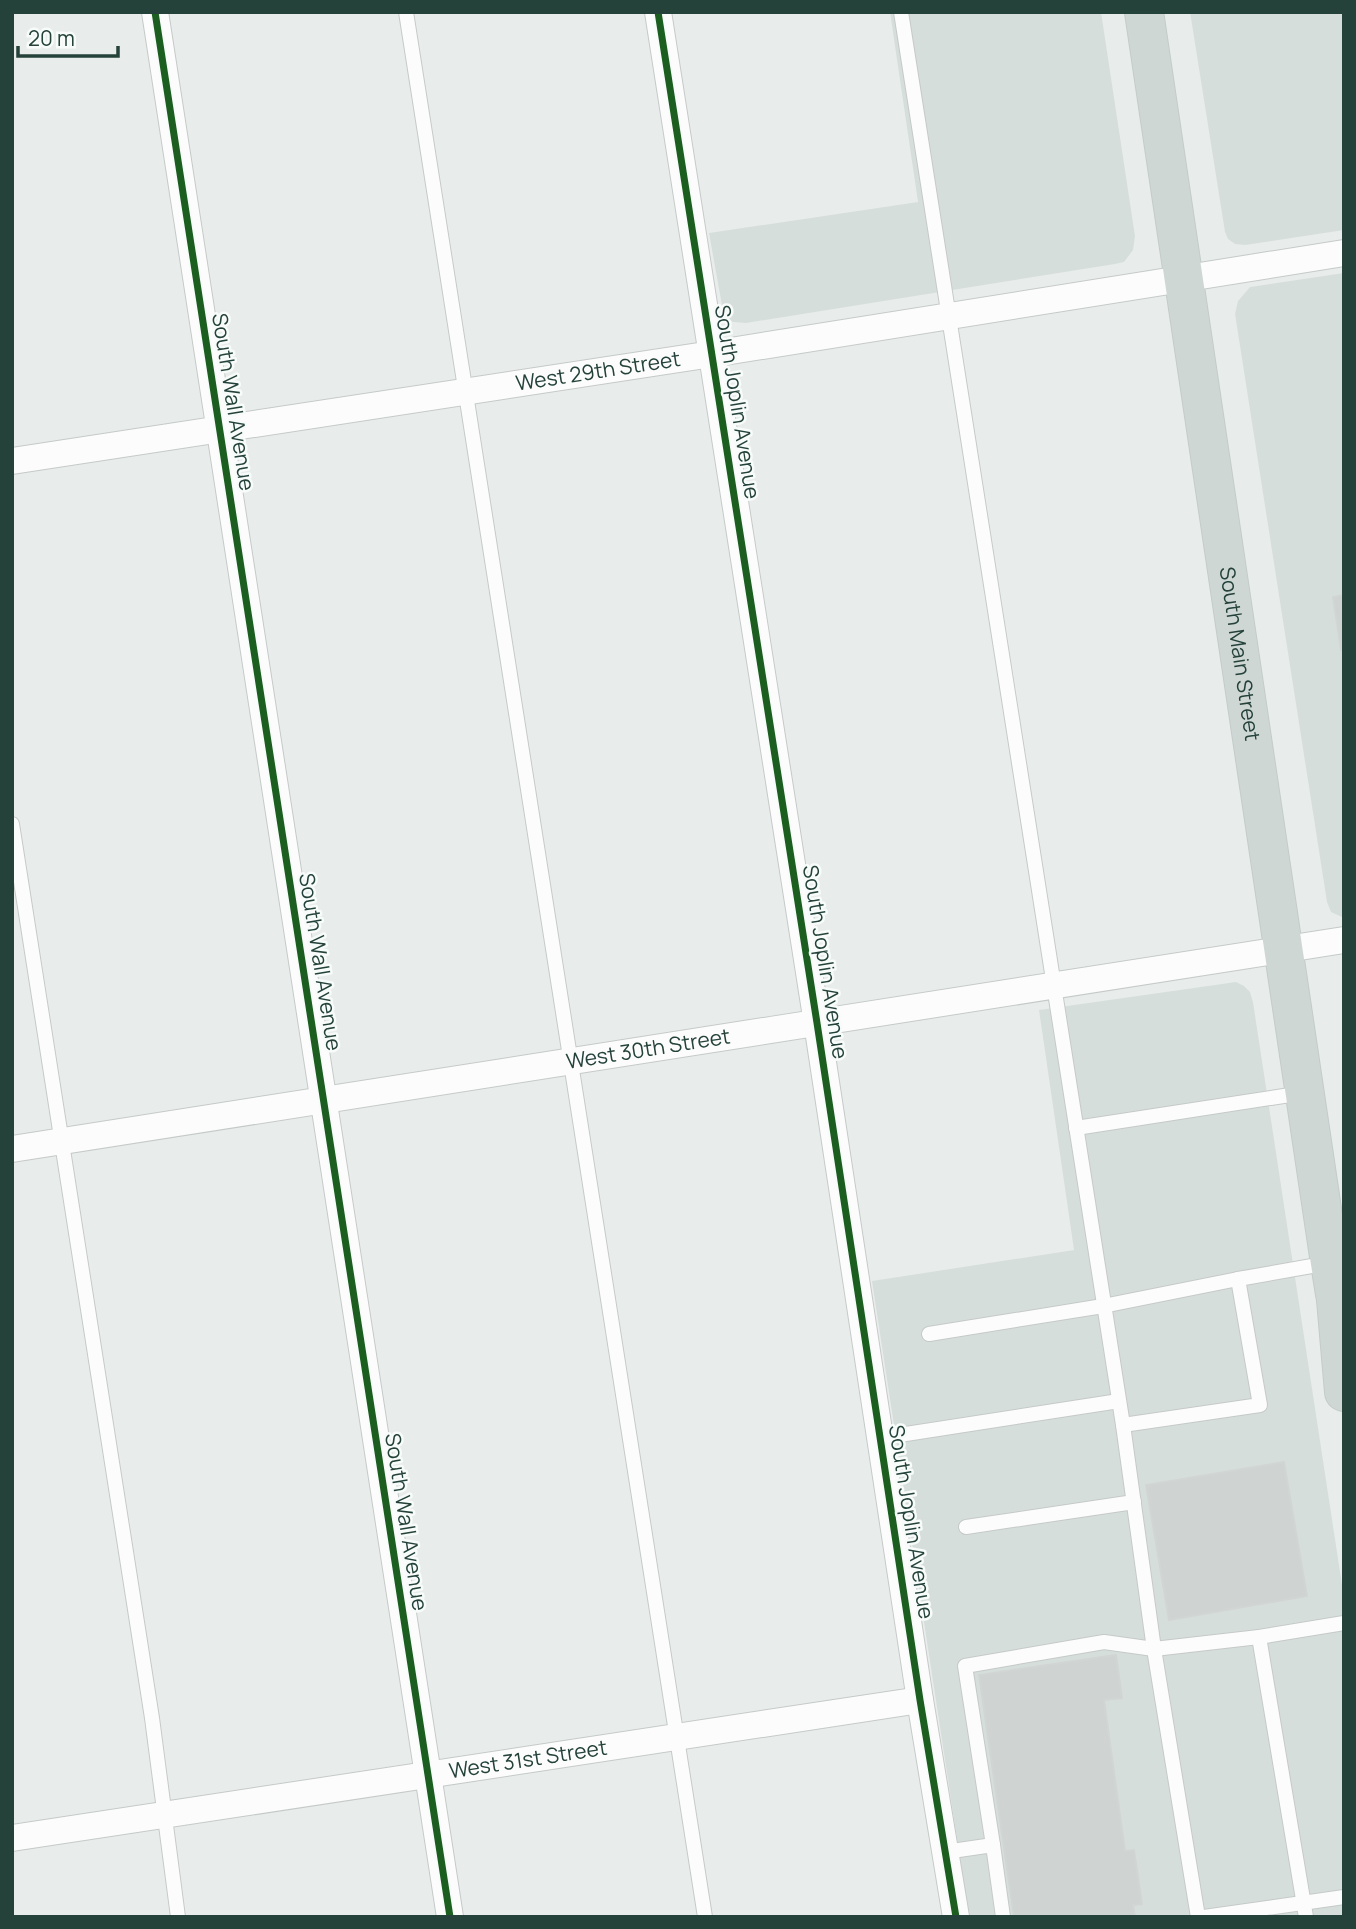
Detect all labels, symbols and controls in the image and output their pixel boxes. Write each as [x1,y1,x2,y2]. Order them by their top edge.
scale bar [18,14,117,58]
text: 20 m [28,24,75,52]
street label: South Joplin Avenue [709,303,767,501]
street label: South Wall Avenue [206,311,262,493]
street label: West 29th Street [514,344,682,397]
street label: South Main Street [1214,565,1267,743]
street label: South Joplin Avenue [797,863,855,1061]
street label: South Wall Avenue [293,871,349,1053]
street label: West 30th Street [564,1022,732,1075]
street label: South Joplin Avenue [883,1423,941,1621]
street label: South Wall Avenue [379,1431,435,1613]
street label: West 31st Street [447,1733,609,1784]

